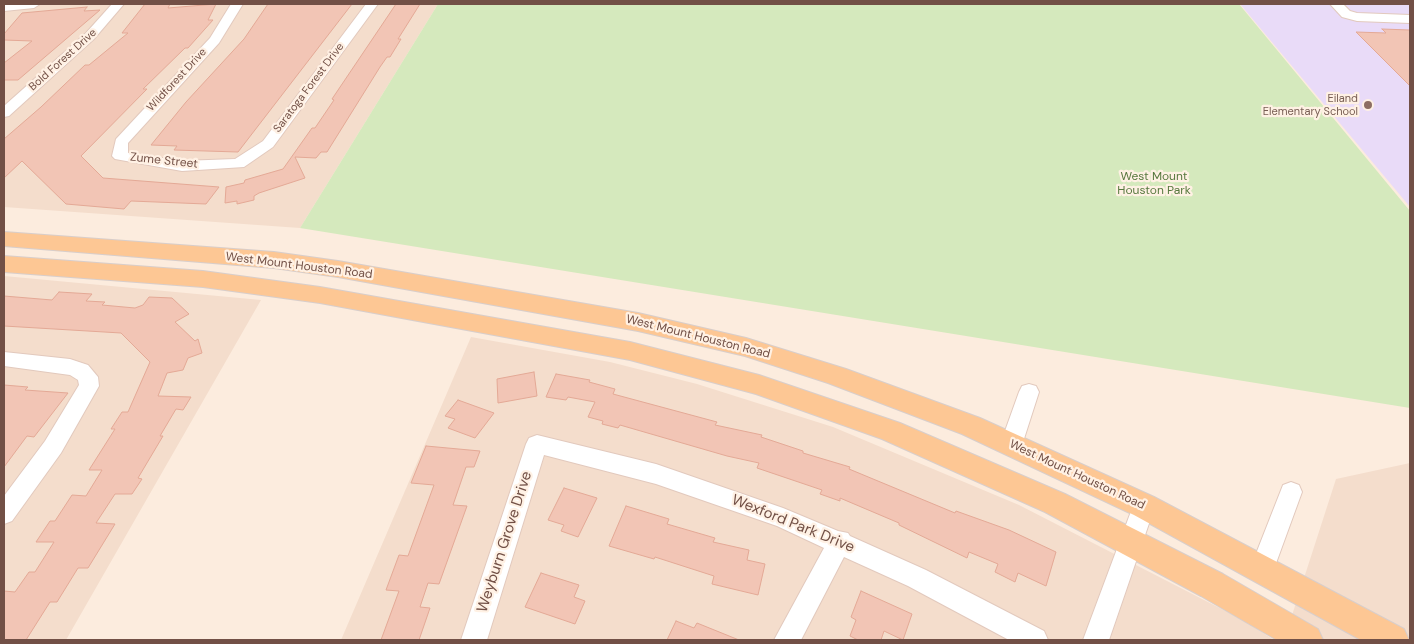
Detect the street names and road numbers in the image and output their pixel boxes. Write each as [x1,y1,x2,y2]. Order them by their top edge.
street label: Bold Forest Drive [27,26,99,94]
street label: Saratoga Forest Drive [271,41,347,135]
street label: Wildforest Drive [144,46,210,114]
street label: Zume Street [129,150,199,172]
street label: West Mount Houston Road [225,250,373,282]
street label: West Mount Houston Road [624,312,772,362]
street label: West Mount Houston Road [1007,437,1147,513]
street label: Weyburn Grove Drive [474,469,536,615]
street label: Wexford Park Drive [729,491,857,557]

